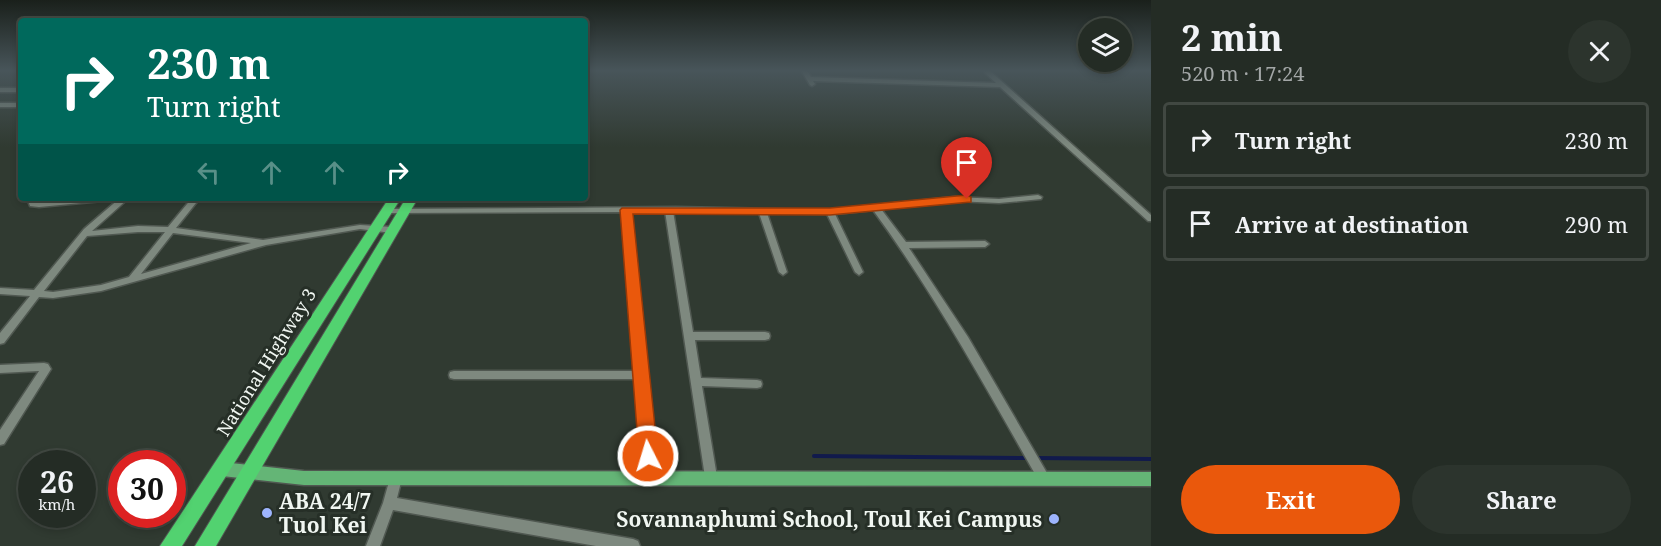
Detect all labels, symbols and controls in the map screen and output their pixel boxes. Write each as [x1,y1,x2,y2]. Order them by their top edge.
text: 2 min [1181,13,1283,62]
map controls [1078,18,1132,72]
button: layers [1078,18,1132,72]
button: close [1568,20,1631,83]
text: 230 m [147,34,271,91]
icon: right [48,42,126,120]
text: 520 m · 17:24 [1181,60,1304,87]
text: Turn right [147,88,280,125]
icon: right [1184,123,1217,156]
text: Turn right [1235,125,1351,155]
text: 230 m [1565,125,1628,155]
pin [941,137,992,199]
icon: arrive [950,146,983,179]
icon: left [192,156,225,189]
icon: ahead [255,156,288,189]
icon: ahead [318,156,351,189]
icon: right [381,156,414,189]
icon: arrive [1184,207,1217,240]
text: Arrive at destination [1235,209,1469,239]
text: 290 m [1565,209,1628,239]
street label: National Highway 3 [211,284,321,440]
position arrow [616,424,680,488]
speed limit sign: 30 [108,450,186,528]
text: 26 [40,461,74,502]
button: Exit [1181,465,1400,534]
button: Share [1412,465,1631,534]
place label: ABA 24/7 Tuol Kei [279,487,371,539]
text: km/h [39,494,75,514]
place label: Sovannaphumi School, Toul Kei Campus [616,505,1042,533]
marker: ABA 24/7 Tuol Kei [260,506,274,520]
marker: Sovannaphumi School, Toul Kei Campus [1047,512,1061,526]

